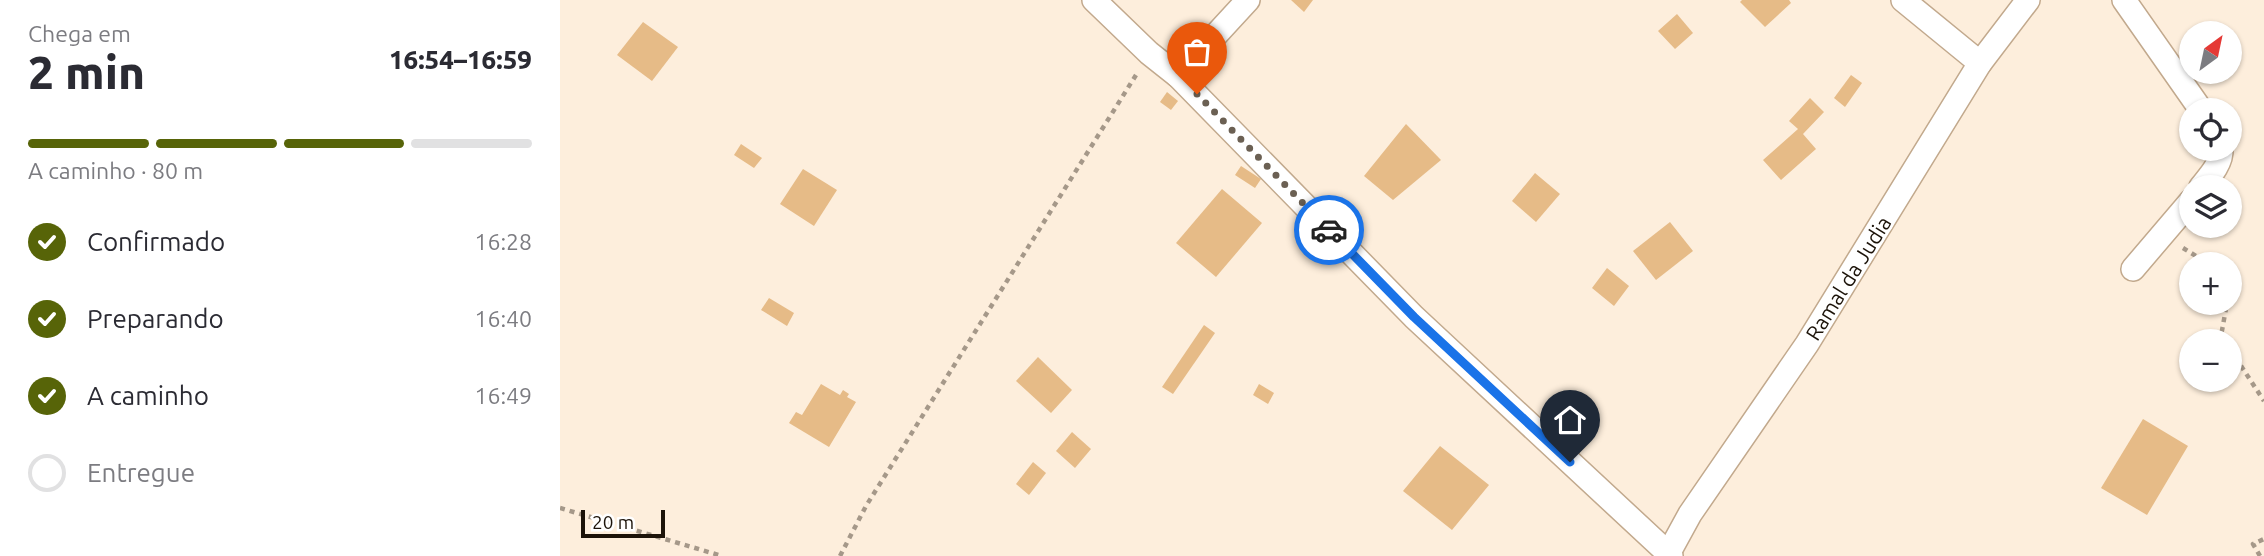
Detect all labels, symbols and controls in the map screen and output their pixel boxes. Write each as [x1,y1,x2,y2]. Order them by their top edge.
text: Chega em [28,21,131,46]
north arrow [2179,21,2242,84]
map controls [2179,21,2242,392]
pin [1167,22,1227,94]
icon: bag [1178,33,1216,71]
text: 16:54–16:59 [389,45,532,74]
text: 2 min [28,46,145,98]
button: locate [2179,98,2242,161]
text: A caminho · 80 m [28,158,203,183]
button: layers [2179,175,2242,238]
courier [1294,195,1364,265]
icon: car [1310,211,1348,249]
street label: Ramal da Judia [1800,212,1896,344]
icon: check [28,223,66,261]
text: Confirmado [87,227,225,256]
text: 16:28 [474,229,532,254]
button: + [2179,252,2242,315]
icon: check [28,300,66,338]
text: Preparando [87,304,224,333]
text: 16:40 [474,306,532,331]
button: − [2179,329,2242,392]
icon: check [28,377,66,415]
text: A caminho [87,381,209,410]
text: 16:49 [474,383,532,408]
pin [1540,390,1600,462]
icon: home [1551,401,1589,439]
text: Entregue [87,458,195,487]
scale bar [581,507,665,539]
text: 20 m [592,511,634,533]

